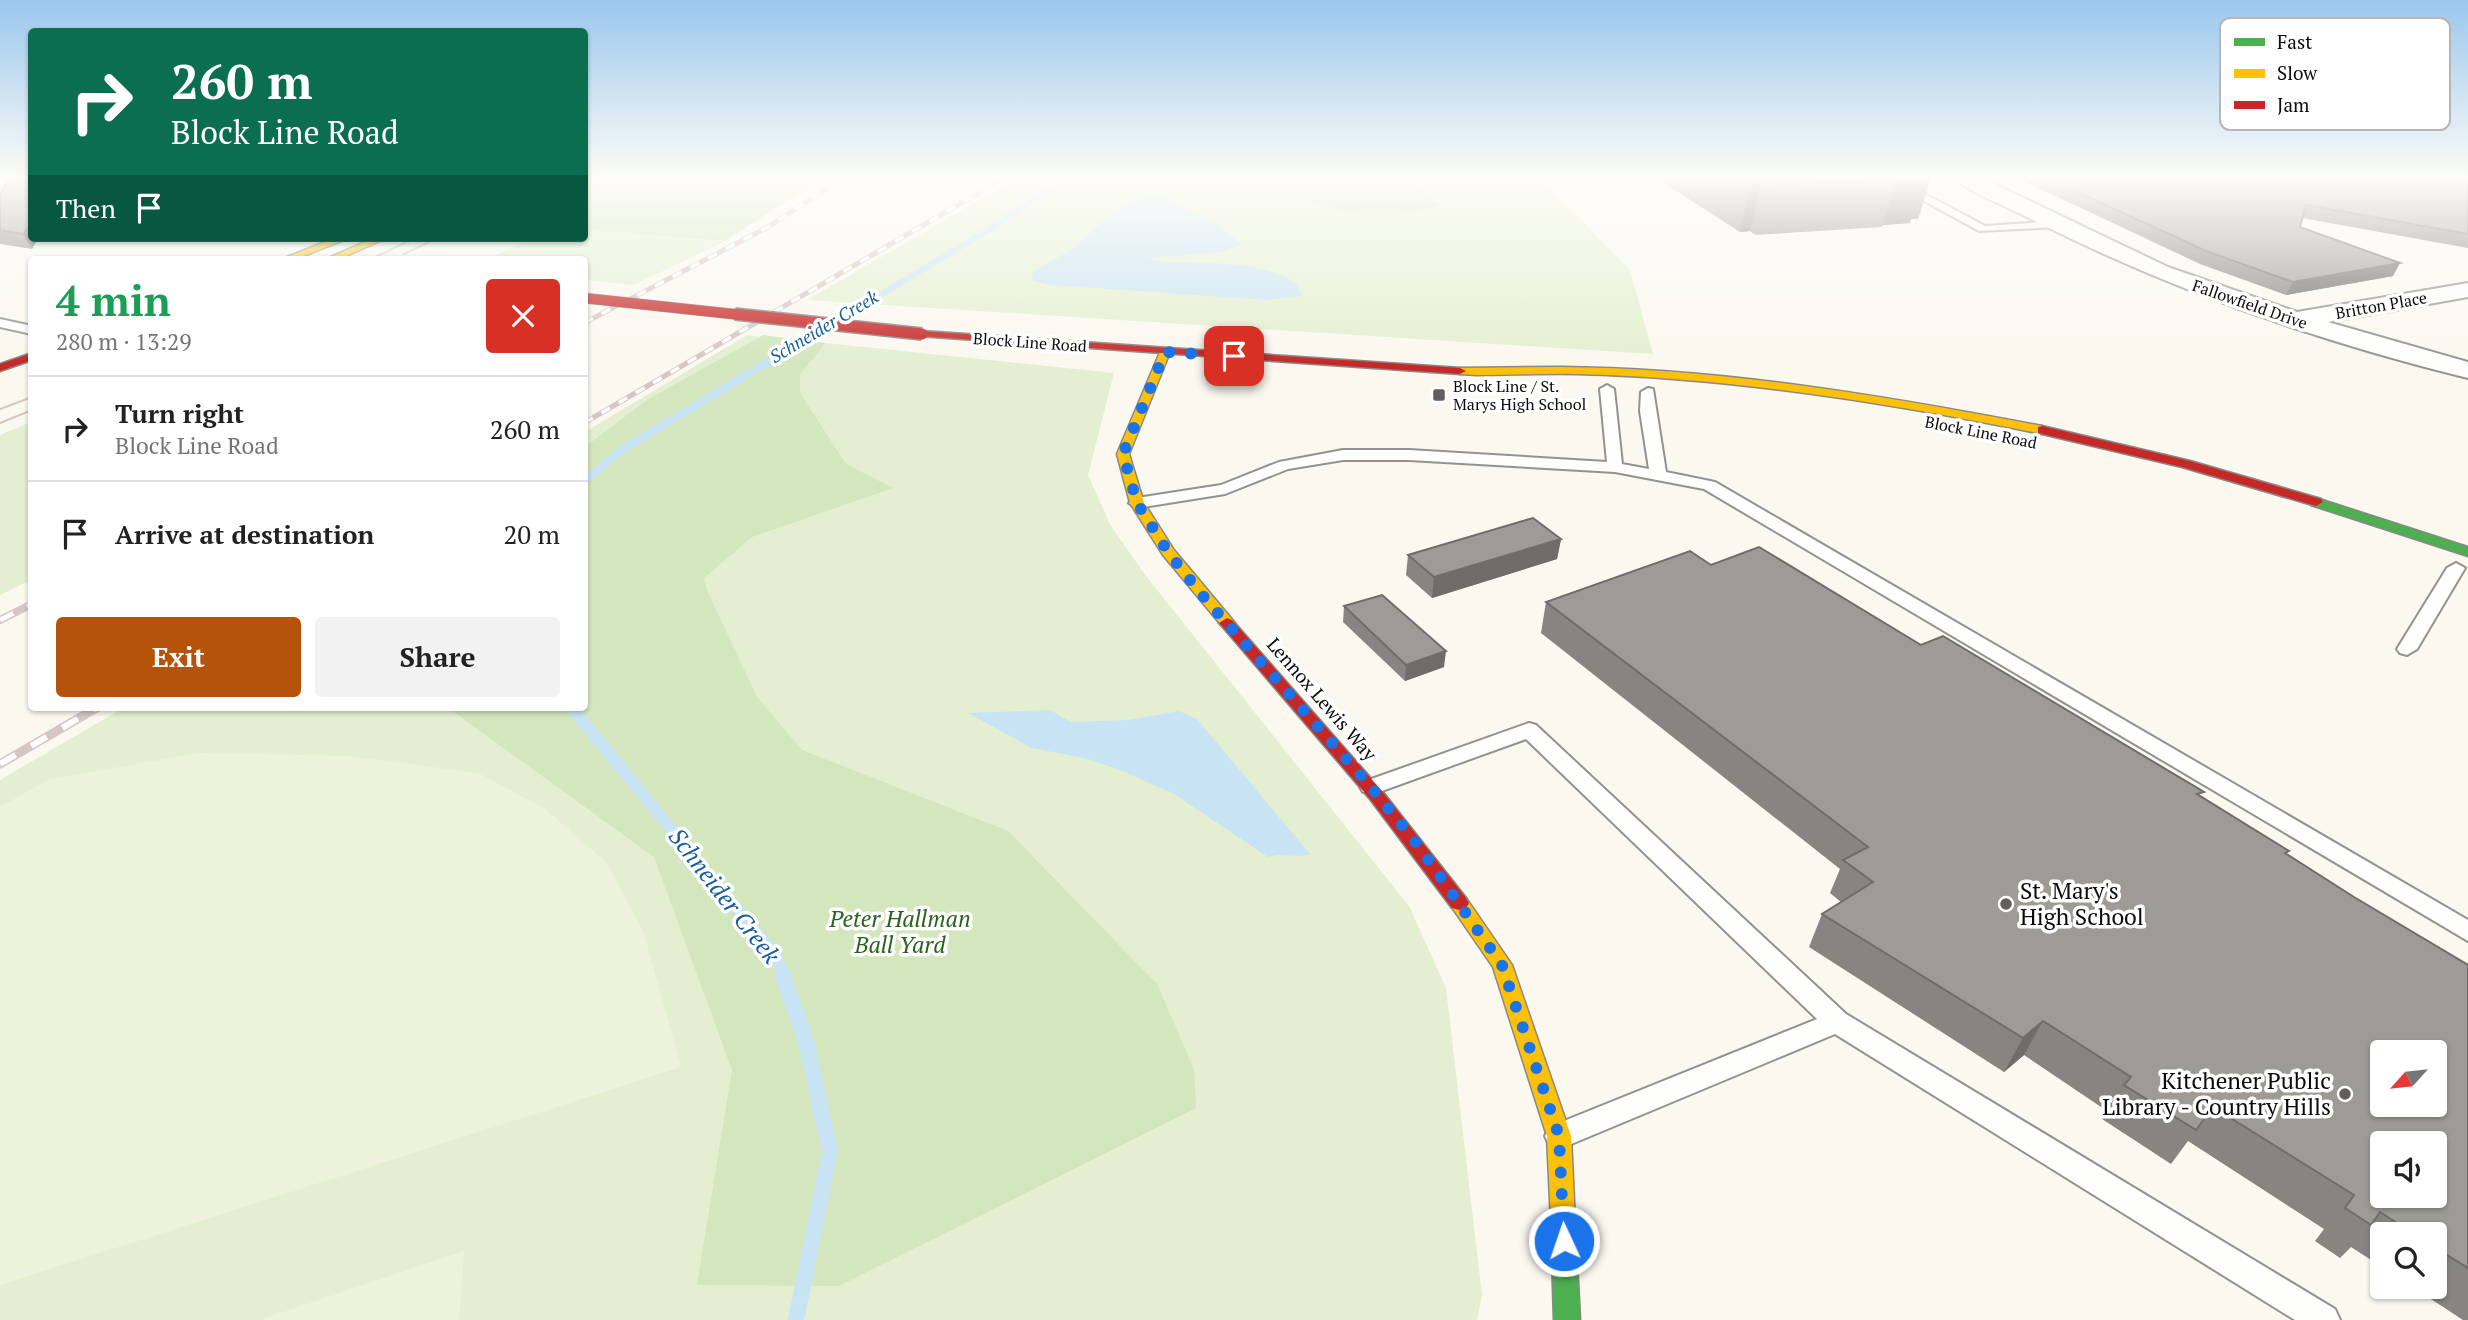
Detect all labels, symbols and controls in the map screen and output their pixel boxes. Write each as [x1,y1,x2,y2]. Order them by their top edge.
legend [2220,18,2450,130]
text: Fast [2277,29,2312,54]
text: 260 m [171,48,313,113]
icon: right [56,56,147,147]
text: Slow [2277,60,2318,85]
text: Jam [2277,92,2310,117]
text: Block Line Road [171,111,399,153]
icon: arrive [130,189,168,227]
text: Then [56,191,116,225]
text: 4 min [56,272,171,328]
street label: Fallowfield Drive [2190,274,2310,334]
button: close [486,279,560,353]
water label: Schneider Creek [765,284,882,368]
street label: Britton Place [2334,286,2428,324]
text: 280 m · 13:29 [56,326,191,357]
pin [1204,326,1264,386]
street label: Block Line Road [972,327,1088,357]
icon: arrive [1215,337,1253,375]
place label: Block Line / St. Marys High School [1453,375,1587,415]
marker: Block Line / St. Marys High School [1431,387,1447,403]
text: Turn right [115,396,244,430]
icon: right [56,410,94,448]
street label: Block Line Road [1923,410,2039,454]
text: 260 m [490,412,560,446]
text: Block Line Road [115,430,279,461]
icon: arrive [56,515,94,553]
text: Arrive at destination [115,517,374,551]
text: 20 m [504,517,560,551]
button: Exit [56,617,301,697]
button: Share [315,617,560,697]
street label: Lennox Lewis Way [1262,632,1383,766]
water label: Schneider Creek [662,821,788,970]
place label: St. Mary's High School [2020,875,2144,932]
marker: St. Mary's High School [1998,896,2014,912]
park label: Peter Hallman Ball Yard [828,903,971,960]
north arrow [2370,1040,2446,1116]
map controls [2370,1040,2447,1299]
place label: Kitchener Public Library - Country Hills [2102,1065,2331,1122]
marker: Kitchener Public Library - Country Hills [2337,1086,2353,1102]
button: sound [2370,1131,2447,1208]
position arrow [1527,1204,1601,1278]
button: search [2370,1222,2447,1299]

